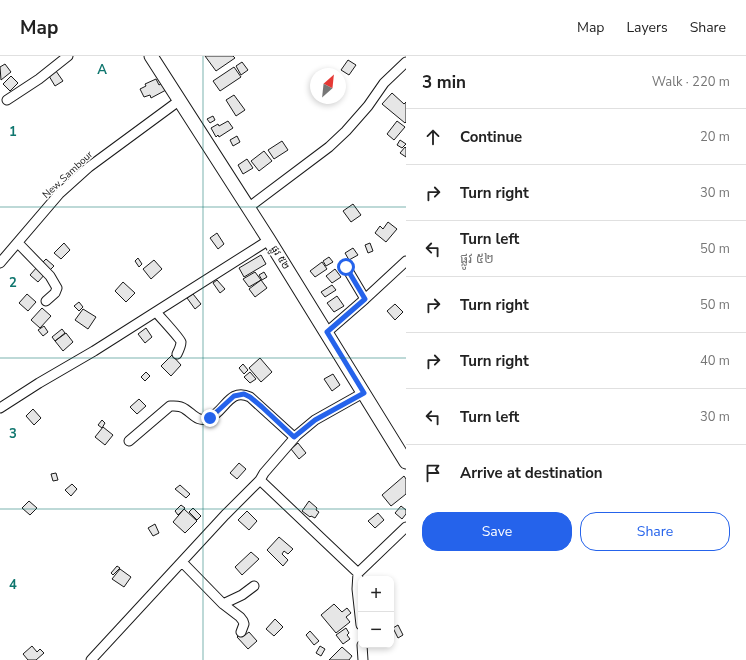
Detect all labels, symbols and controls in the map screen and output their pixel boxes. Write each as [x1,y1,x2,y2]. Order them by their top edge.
text: Map [20,15,58,41]
text: Map [577,18,604,37]
text: Layers [626,18,668,37]
text: Share [690,18,726,37]
text: A [97,61,107,79]
north arrow [310,68,346,104]
text: 3 min [422,71,466,94]
text: Walk · 220 m [652,73,730,91]
text: 1 [9,123,17,141]
icon: ahead [422,126,444,148]
text: Continue [460,127,522,147]
text: 20 m [700,128,730,146]
street label: New Sambour [39,147,96,202]
icon: right [422,182,444,204]
text: Turn right [460,183,529,203]
text: 30 m [700,184,730,202]
text: Turn left [460,229,519,249]
icon: left [422,238,444,260]
text: 50 m [700,240,730,258]
street label: ផ្លូវ ៥២ [266,243,293,273]
text: ផ្លូវ ៥២ [460,250,494,268]
route start [337,258,355,276]
text: 2 [9,274,17,292]
icon: right [422,294,444,316]
text: Turn right [460,295,529,315]
text: 50 m [700,296,730,314]
icon: right [422,350,444,372]
text: Turn right [460,351,529,371]
text: 40 m [700,352,730,370]
icon: left [422,406,444,428]
text: Turn left [460,407,519,427]
text: 30 m [700,408,730,426]
route end [201,409,219,427]
text: 3 [9,425,17,443]
icon: arrive [422,462,444,484]
text: Arrive at destination [460,463,603,483]
button: Save [422,512,572,551]
button: Share [580,512,730,551]
text: 4 [9,576,17,594]
map controls [358,576,394,648]
button: + [358,576,394,612]
button: − [358,612,394,648]

